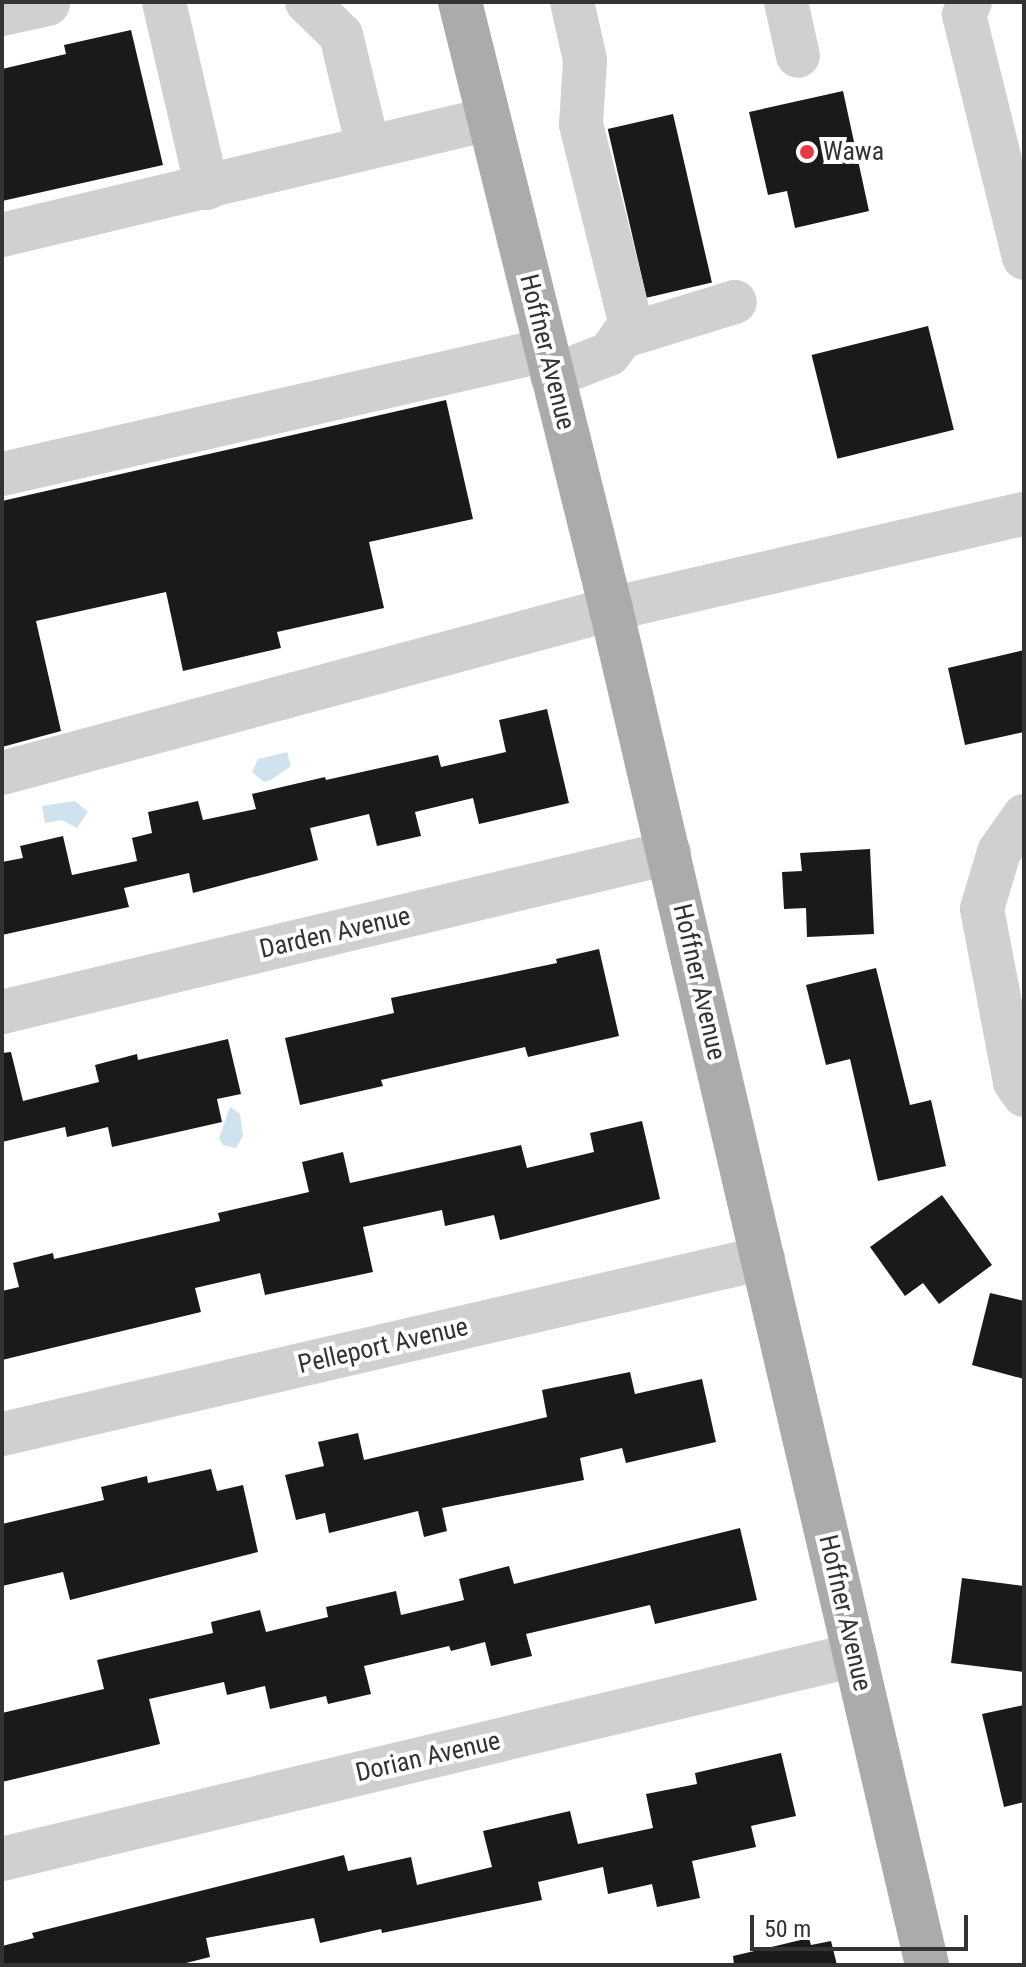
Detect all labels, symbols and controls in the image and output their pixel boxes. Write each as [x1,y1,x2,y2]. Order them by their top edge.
place label: Wawa [823,136,884,168]
marker: Wawa [798,143,816,161]
street label: Hoffner Avenue [513,271,581,433]
street label: Darden Avenue [257,901,413,965]
street label: Hoffner Avenue [666,901,732,1063]
street label: Pelleport Avenue [295,1311,471,1381]
street label: Hoffner Avenue [812,1532,878,1694]
street label: Dorian Avenue [353,1725,503,1789]
scale bar [754,1899,972,1949]
text: 50 m [764,1915,811,1943]

